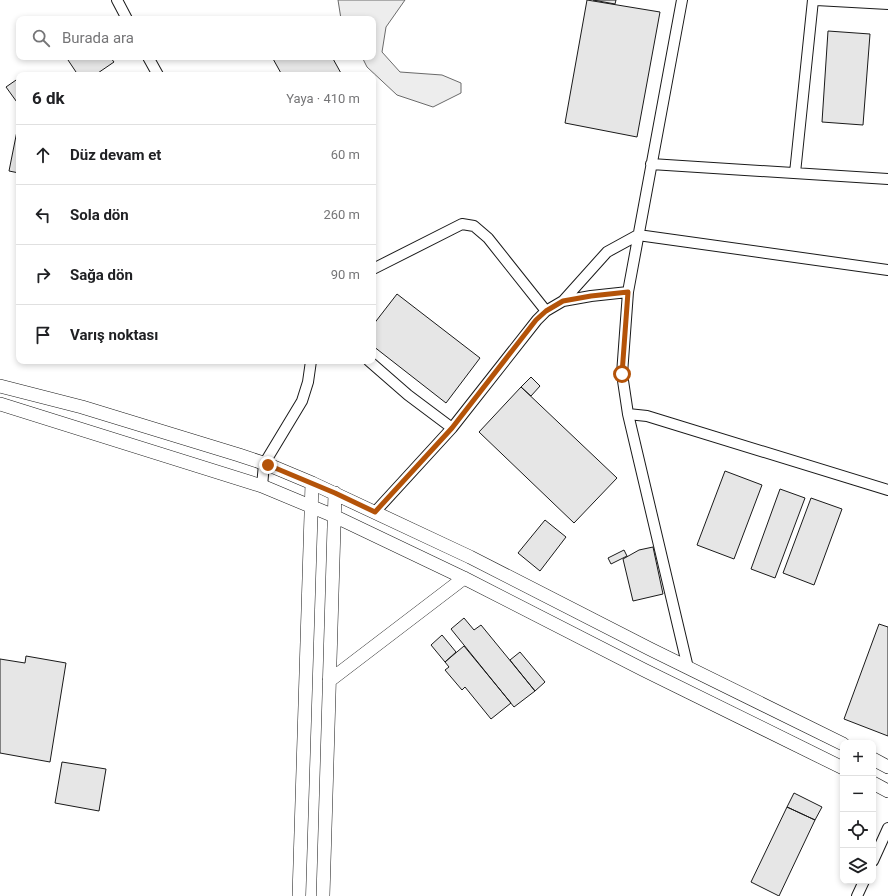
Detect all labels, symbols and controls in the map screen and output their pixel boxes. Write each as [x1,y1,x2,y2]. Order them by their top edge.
search box [16,16,376,60]
icon: search [30,27,52,49]
text: Burada ara [62,29,134,47]
text: 6 dk [32,88,65,108]
text: Yaya · 410 m [286,91,360,106]
icon: ahead [32,144,54,166]
text: Düz devam et [70,146,161,164]
text: 60 m [331,147,360,162]
icon: left [32,204,54,226]
text: Sola dön [70,206,129,224]
text: 260 m [323,207,360,222]
icon: right [32,264,54,286]
text: Sağa dön [70,266,133,284]
text: 90 m [331,267,360,282]
icon: arrive [32,324,54,346]
text: Varış noktası [70,326,158,344]
route start [613,365,631,383]
route end [259,456,277,474]
map controls [840,740,876,884]
button: + [840,740,876,776]
button: − [840,776,876,812]
button: locate [840,812,876,848]
button: layers [840,848,876,884]

